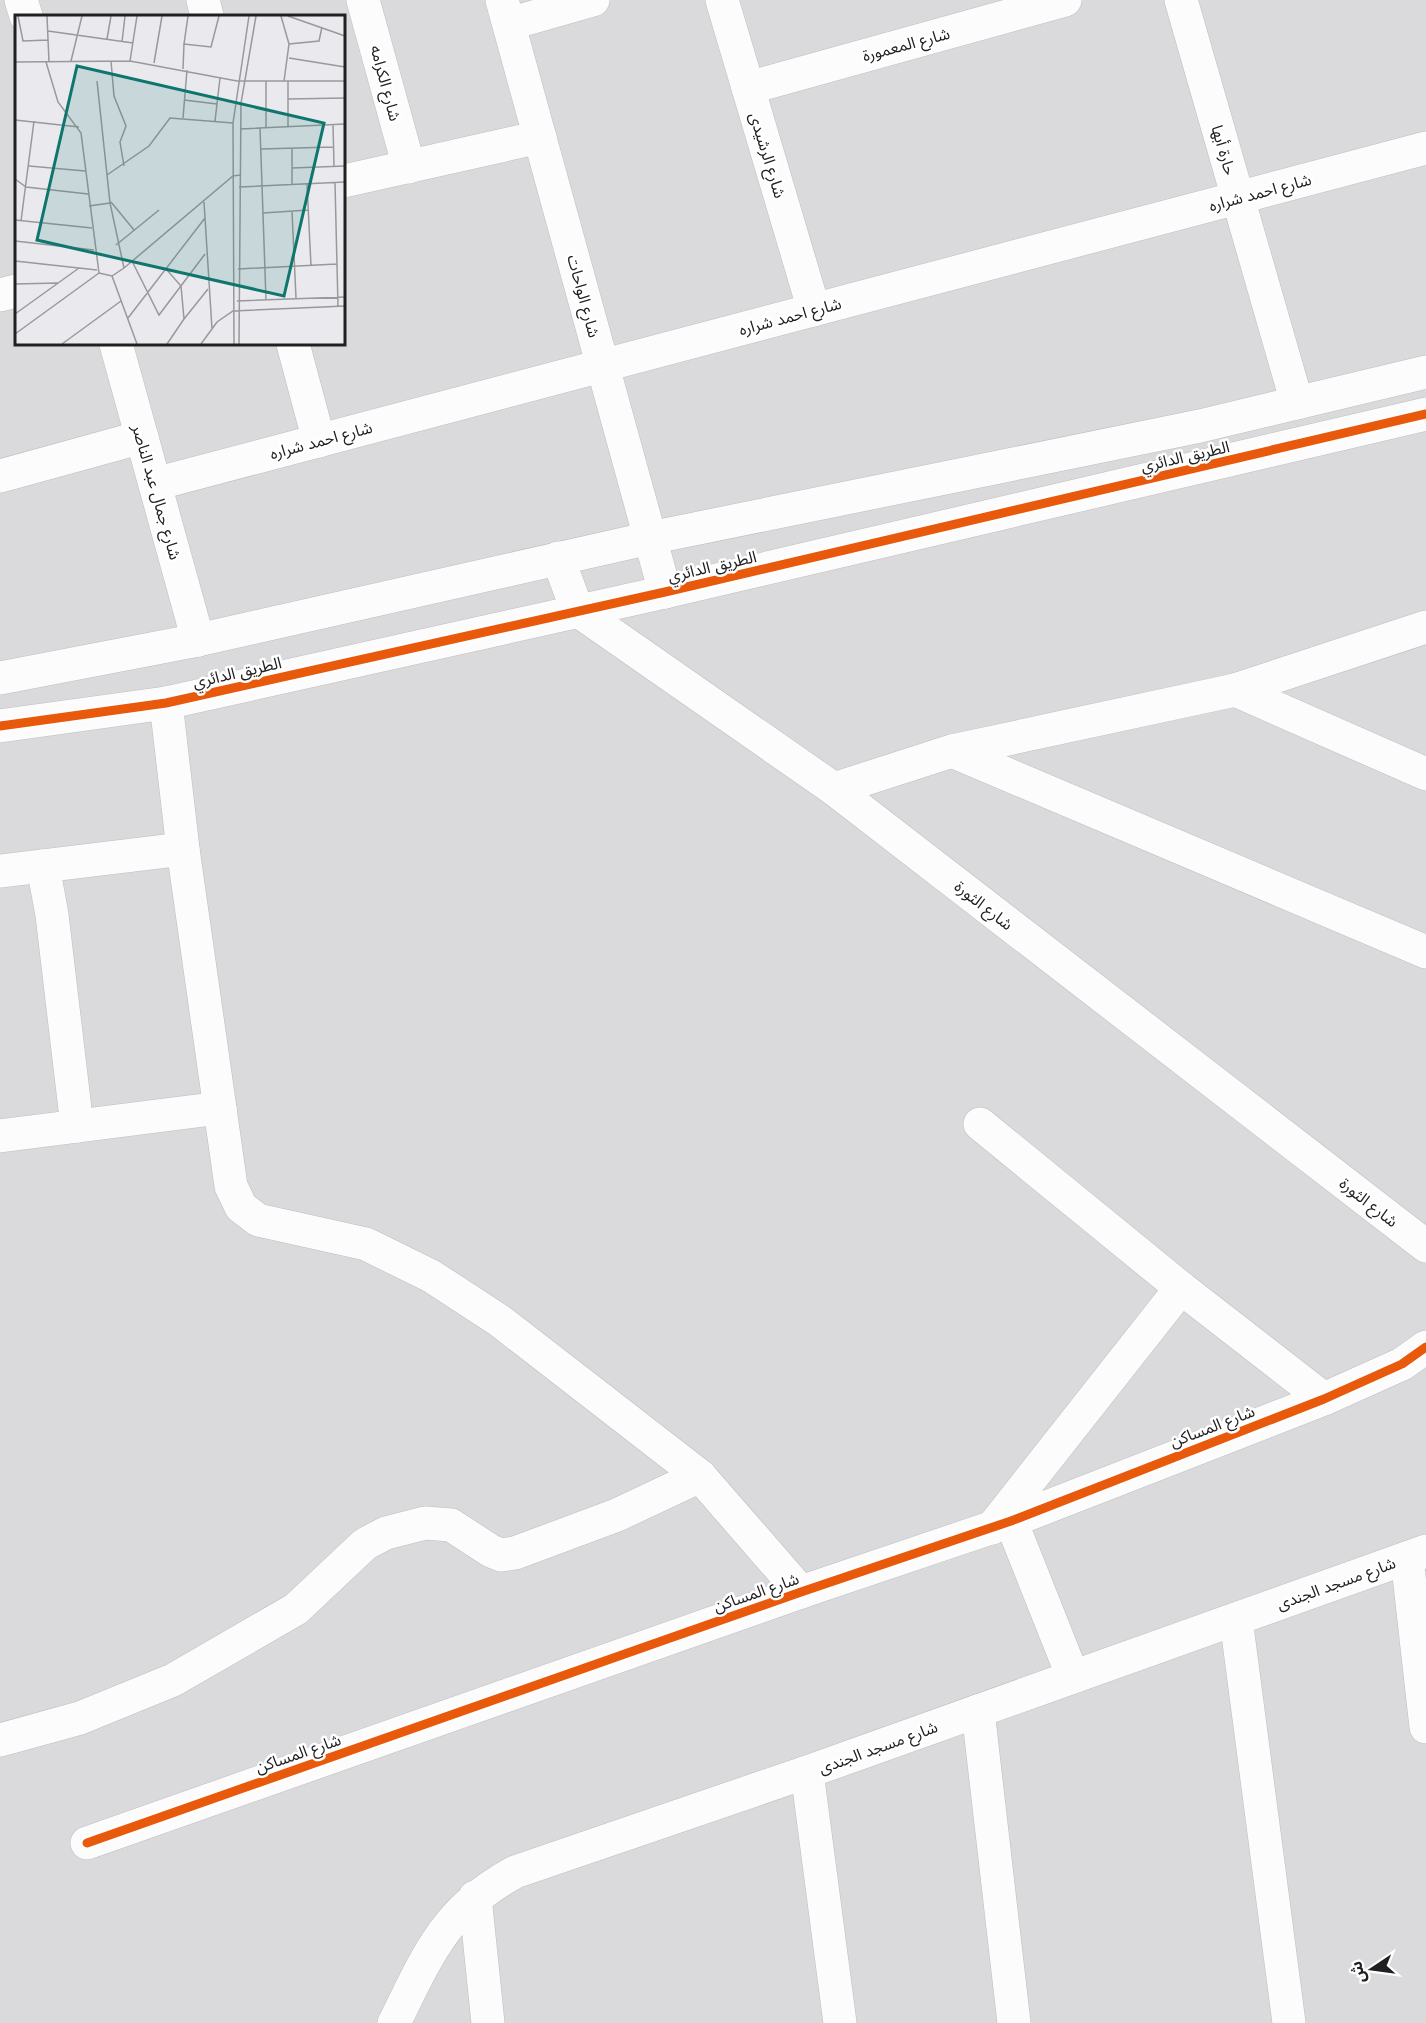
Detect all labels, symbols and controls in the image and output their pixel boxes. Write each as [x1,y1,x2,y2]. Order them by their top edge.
inset map [15,15,345,345]
street label: شارع المعمورة [861,25,953,68]
street label: شارع الكرامه [363,43,404,124]
street label: شارع الرشيدى [743,110,789,201]
street label: حارة أبها [1207,123,1240,177]
street label: شارع احمد شراره [1207,171,1314,218]
street label: شارع الواحات [560,253,603,340]
street label: شارع احمد شراره [737,295,844,342]
street label: شارع احمد شراره [268,419,375,466]
street label: شارع جمال عبد الناصر [125,422,184,563]
street label: الطريق الدائري [1139,438,1232,479]
street label: الطريق الدائري [666,548,759,589]
street label: الطريق الدائري [191,654,284,695]
street label: شارع الثورة [949,878,1016,936]
street label: شارع الثورة [1334,1175,1401,1233]
street label: شارع المساكن [1167,1403,1258,1454]
street label: شارع مسجد الجندى [1274,1554,1399,1617]
street label: شارع المساكن [711,1570,802,1619]
street label: شارع مسجد الجندى [816,1718,941,1781]
street label: شارع المساكن [253,1731,344,1780]
north arrow [1342,1939,1402,1999]
text: ش [1347,1959,1370,1985]

